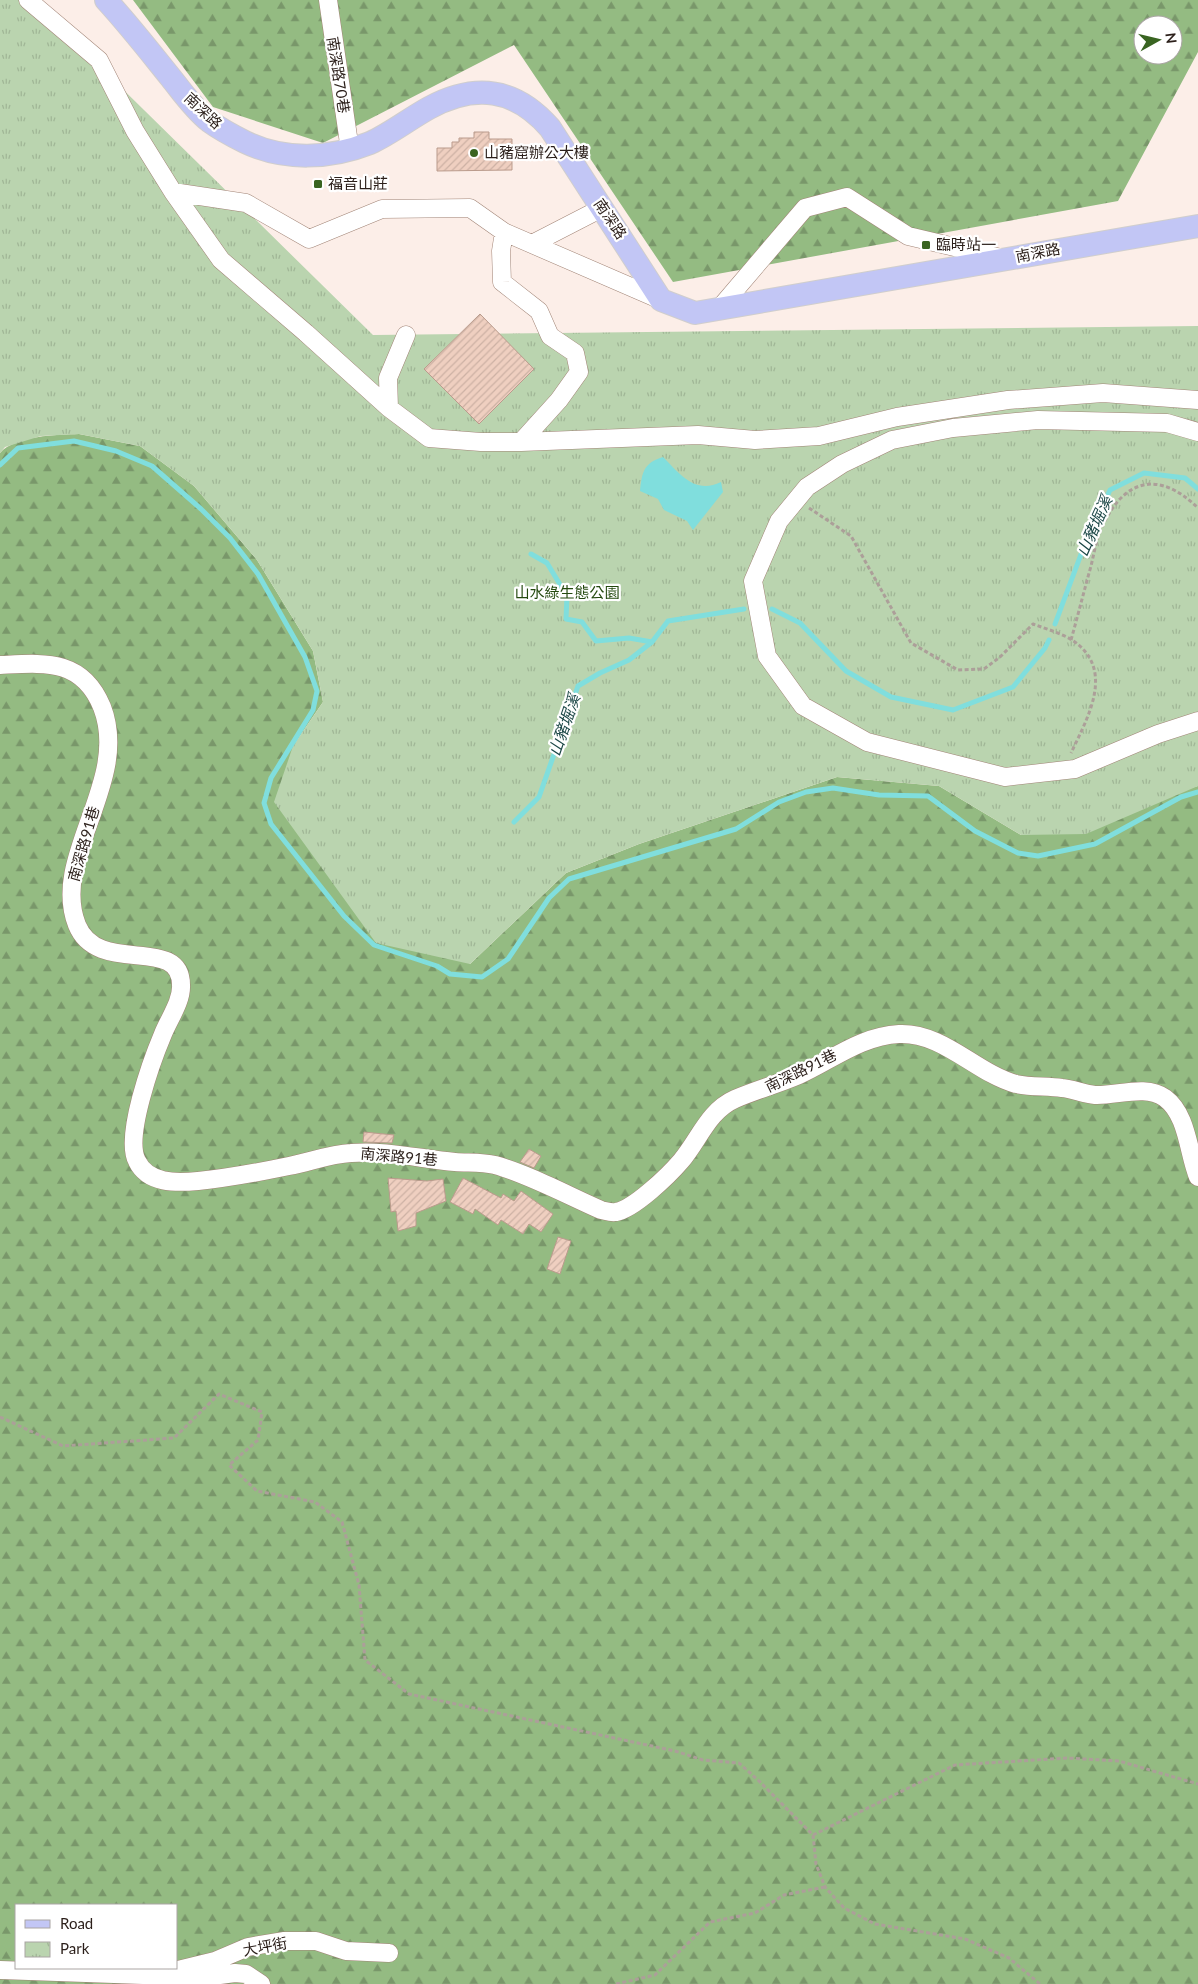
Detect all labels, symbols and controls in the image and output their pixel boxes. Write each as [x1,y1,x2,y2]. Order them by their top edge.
north arrow [1133,15,1183,65]
text: N [1162,32,1181,45]
street label: 南深路70巷 [324,35,354,114]
street label: 南深路 [181,88,226,132]
place label: 山豬窟辦公大樓 [484,143,589,161]
marker: 山豬窟辦公大樓 [468,147,480,159]
place label: 福音山莊 [328,174,388,192]
marker: 福音山莊 [312,178,324,190]
street label: 南深路 [591,195,631,242]
place label: 臨時站一 [936,235,996,253]
marker: 臨時站一 [920,239,932,251]
street label: 南深路 [1014,239,1062,265]
water label: 山豬堀溪 [1072,491,1116,559]
park label: 山水綠生態公園 [514,583,620,601]
water label: 山豬堀溪 [544,690,584,758]
street label: 南深路91巷 [64,804,102,883]
street label: 南深路91巷 [762,1045,839,1095]
street label: 南深路91巷 [360,1144,438,1168]
legend [15,1904,178,1969]
text: Road [60,1914,93,1932]
street label: 大坪街 [241,1933,289,1959]
text: Park [60,1939,90,1957]

